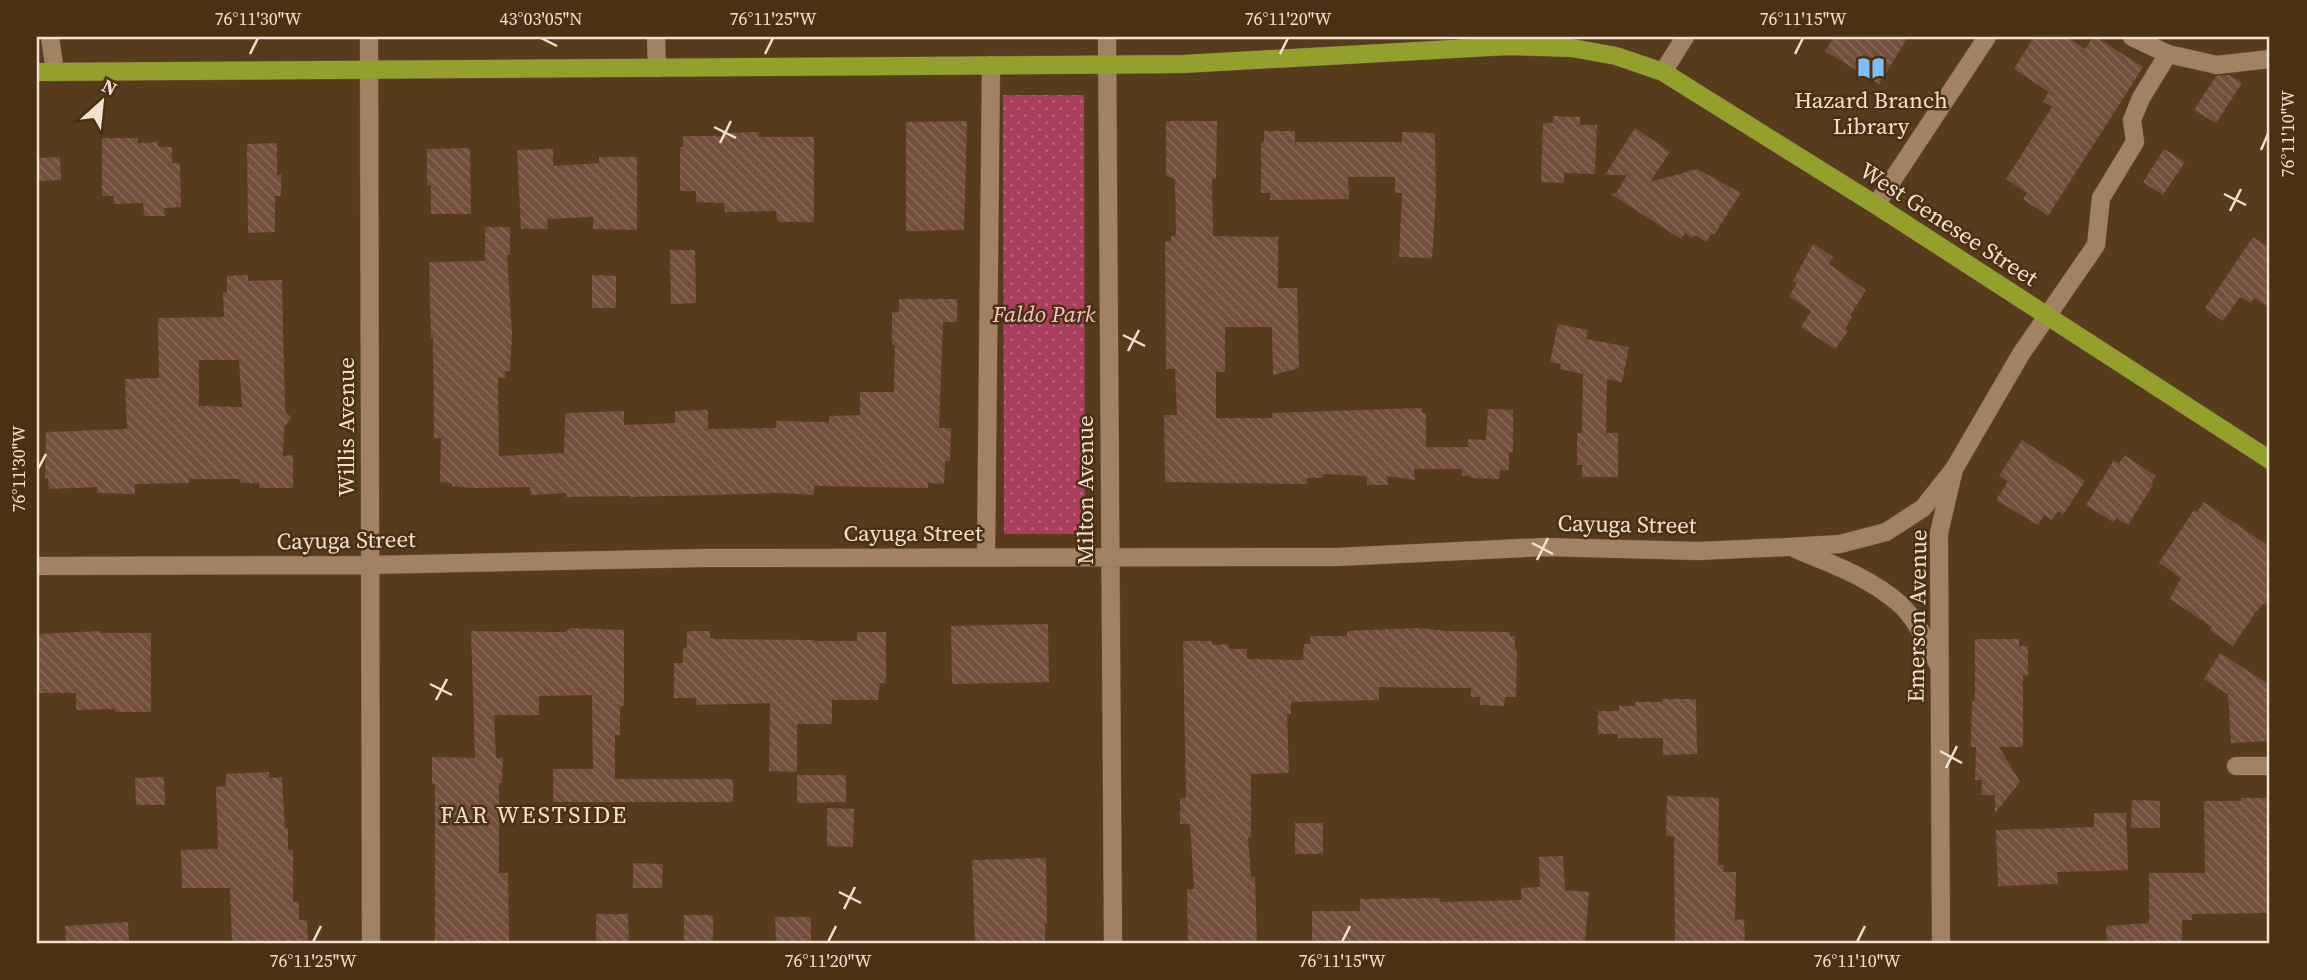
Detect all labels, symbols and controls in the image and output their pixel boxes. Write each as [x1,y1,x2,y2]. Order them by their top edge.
text: 76°11'30"W [215,6,302,31]
text: 43°03'05"N [500,6,582,31]
text: 76°11'25"W [730,6,817,31]
text: 76°11'20"W [1245,6,1332,31]
text: 76°11'15"W [1760,6,1847,31]
library icon: Hazard Branch Library [1856,53,1886,83]
north arrow [66,66,136,136]
text: N [98,72,122,102]
place label: Hazard Branch Library [1794,84,1948,142]
text: 76°11'10"W [2275,90,2300,177]
street label: West Genesee Street [1854,154,2045,294]
park label: Faldo Park [991,298,1096,330]
street label: Willis Avenue [330,357,362,497]
street label: Milton Avenue [1069,415,1101,565]
text: 76°11'30"W [6,425,31,512]
street label: Cayuga Street [1557,507,1697,541]
street label: Cayuga Street [844,517,983,549]
street label: Cayuga Street [276,523,416,557]
street label: Emerson Avenue [1899,529,1935,703]
district label: FAR WESTSIDE [440,798,628,831]
text: 76°11'25"W [270,948,357,973]
text: 76°11'20"W [785,948,872,973]
text: 76°11'15"W [1299,948,1386,973]
text: 76°11'10"W [1814,948,1901,973]

